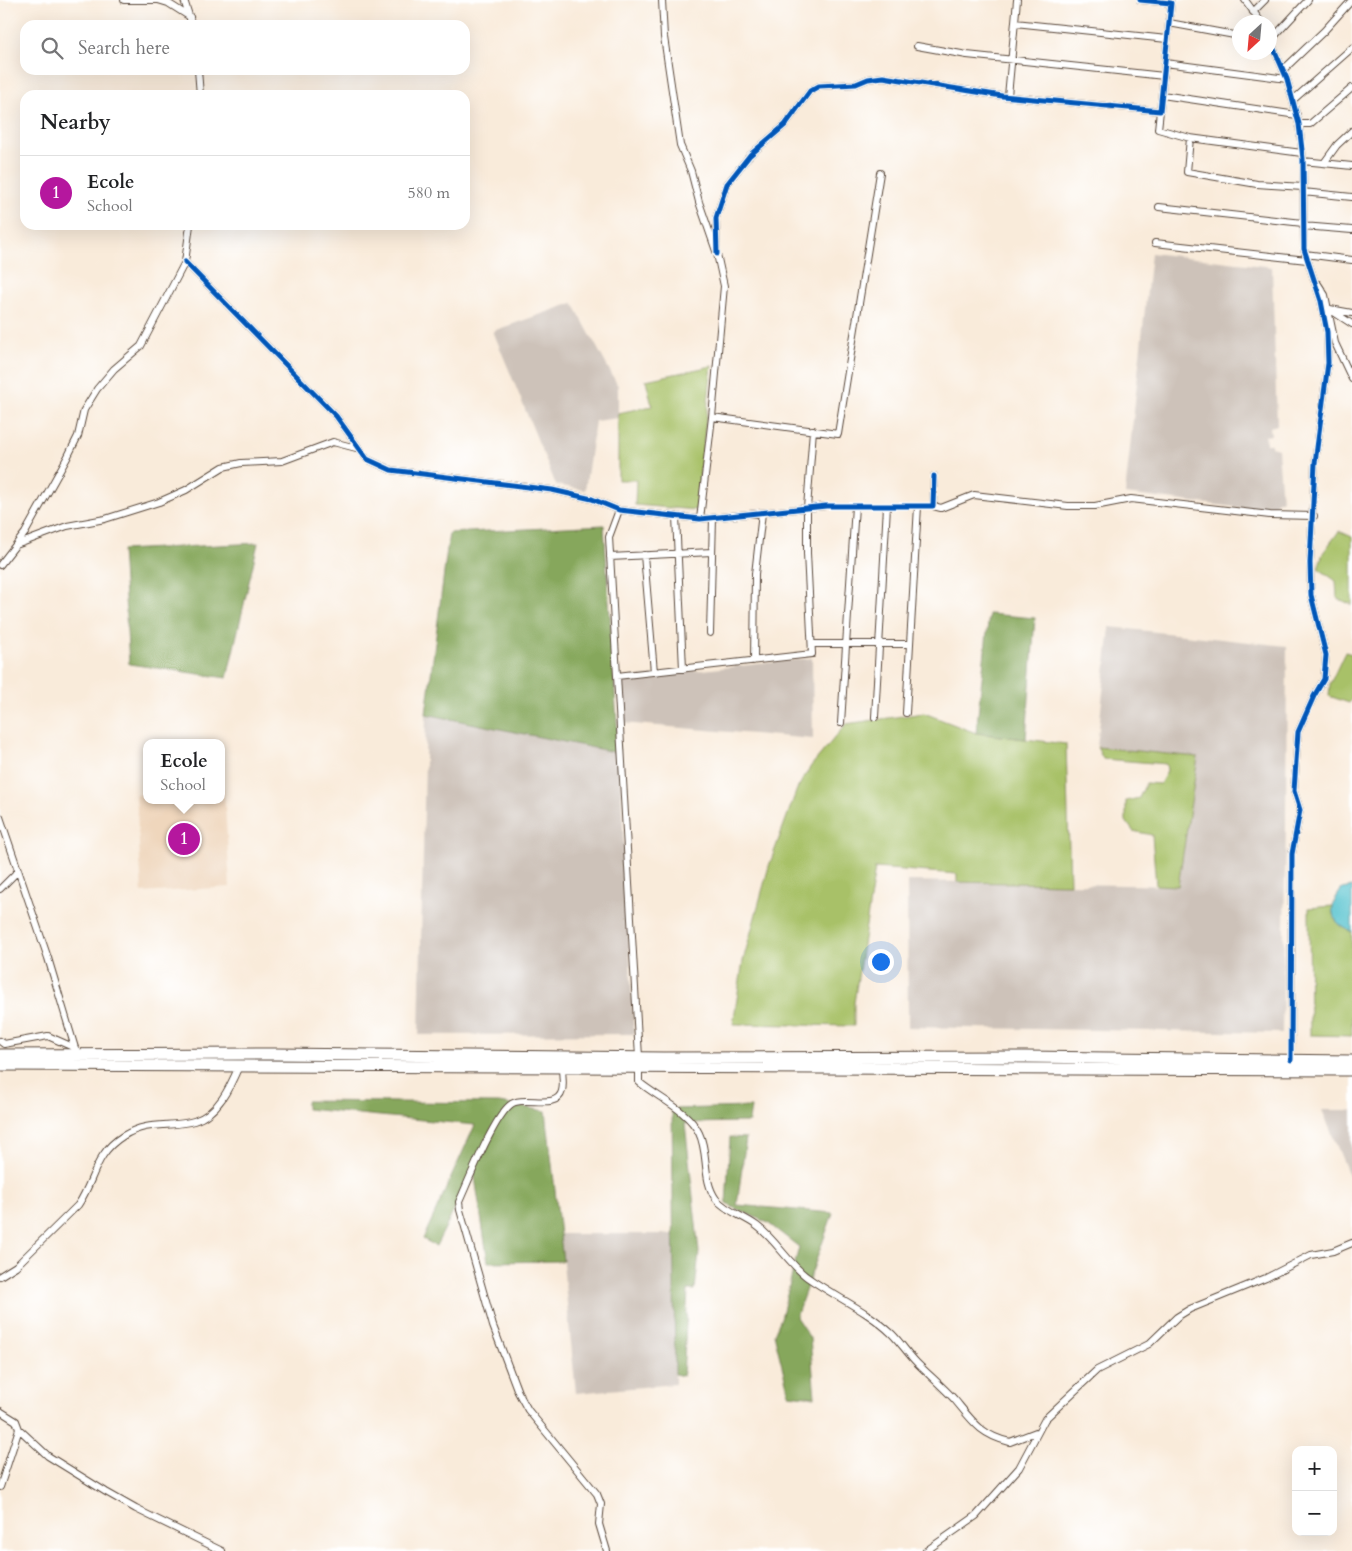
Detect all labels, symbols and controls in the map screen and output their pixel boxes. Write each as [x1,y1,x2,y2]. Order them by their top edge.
north arrow [1232,15,1277,60]
search box [20,20,470,75]
icon: search [38,34,66,62]
text: Search here [78,35,170,61]
text: Nearby [40,108,111,137]
text: Ecole [87,169,134,195]
text: 1 [52,182,60,204]
text: 580 m [408,182,450,204]
text: School [87,195,132,217]
popup [143,739,225,804]
text: Ecole [160,748,208,774]
text: School [160,774,206,796]
pin: 1 [168,820,200,858]
your location [868,949,894,975]
map controls [1292,1446,1337,1536]
button: + [1292,1446,1337,1491]
button: − [1292,1491,1337,1536]

